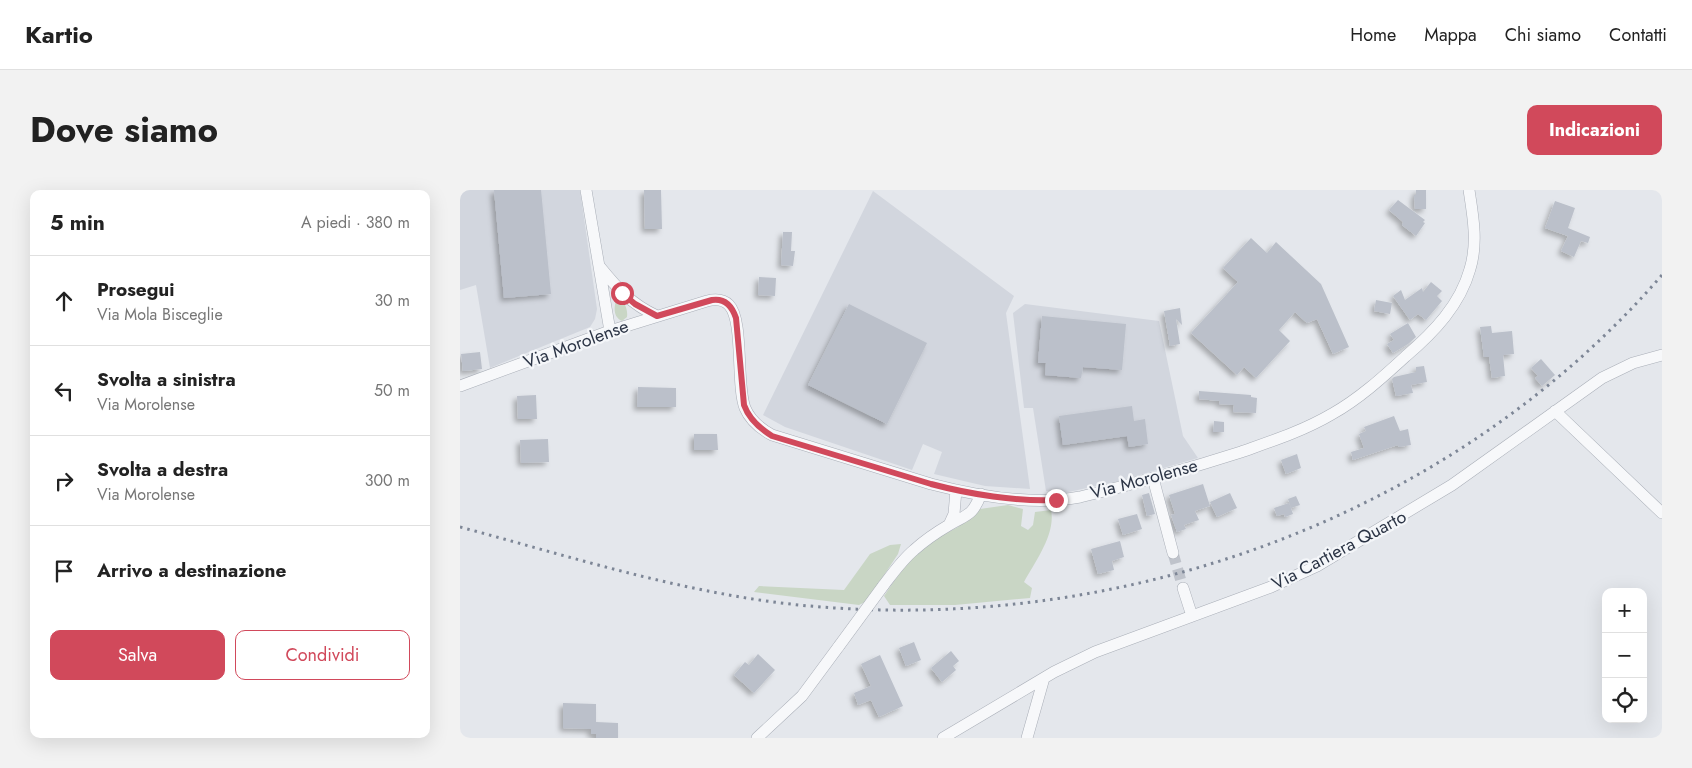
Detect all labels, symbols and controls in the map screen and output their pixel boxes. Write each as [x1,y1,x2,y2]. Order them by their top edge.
text: Kartio [25,17,93,52]
text: Home [1350,22,1396,48]
text: Mappa [1424,22,1477,48]
text: Chi siamo [1505,22,1581,48]
text: Contatti [1609,22,1667,48]
text: Dove siamo [30,105,218,155]
button: Indicazioni [1527,105,1662,155]
text: 5 min [50,208,105,238]
text: A piedi · 380 m [301,211,410,234]
text: Prosegui [97,276,175,303]
route start [611,282,634,305]
icon: ahead [50,287,78,315]
text: 30 m [374,289,410,312]
text: Via Mola Bisceglie [97,303,223,326]
street label: Via Morolense [520,313,632,375]
text: Svolta a sinistra [97,366,236,393]
icon: left [50,377,78,405]
text: 50 m [374,379,410,402]
text: Via Morolense [97,393,195,416]
street label: Via Morolense [1087,452,1201,506]
text: Svolta a destra [97,456,228,483]
icon: right [50,467,78,495]
text: 300 m [365,469,410,492]
text: Via Morolense [97,483,195,506]
route end [1045,489,1068,512]
street label: Via Cartiera Quarto [1267,503,1411,596]
icon: arrive [50,557,78,585]
text: Arrivo a destinazione [97,557,286,584]
map controls [1602,588,1647,723]
button: + [1602,588,1647,633]
button: Salva [50,630,225,680]
button: Condividi [235,630,410,680]
button: − [1602,633,1647,678]
button: locate [1602,678,1647,723]

